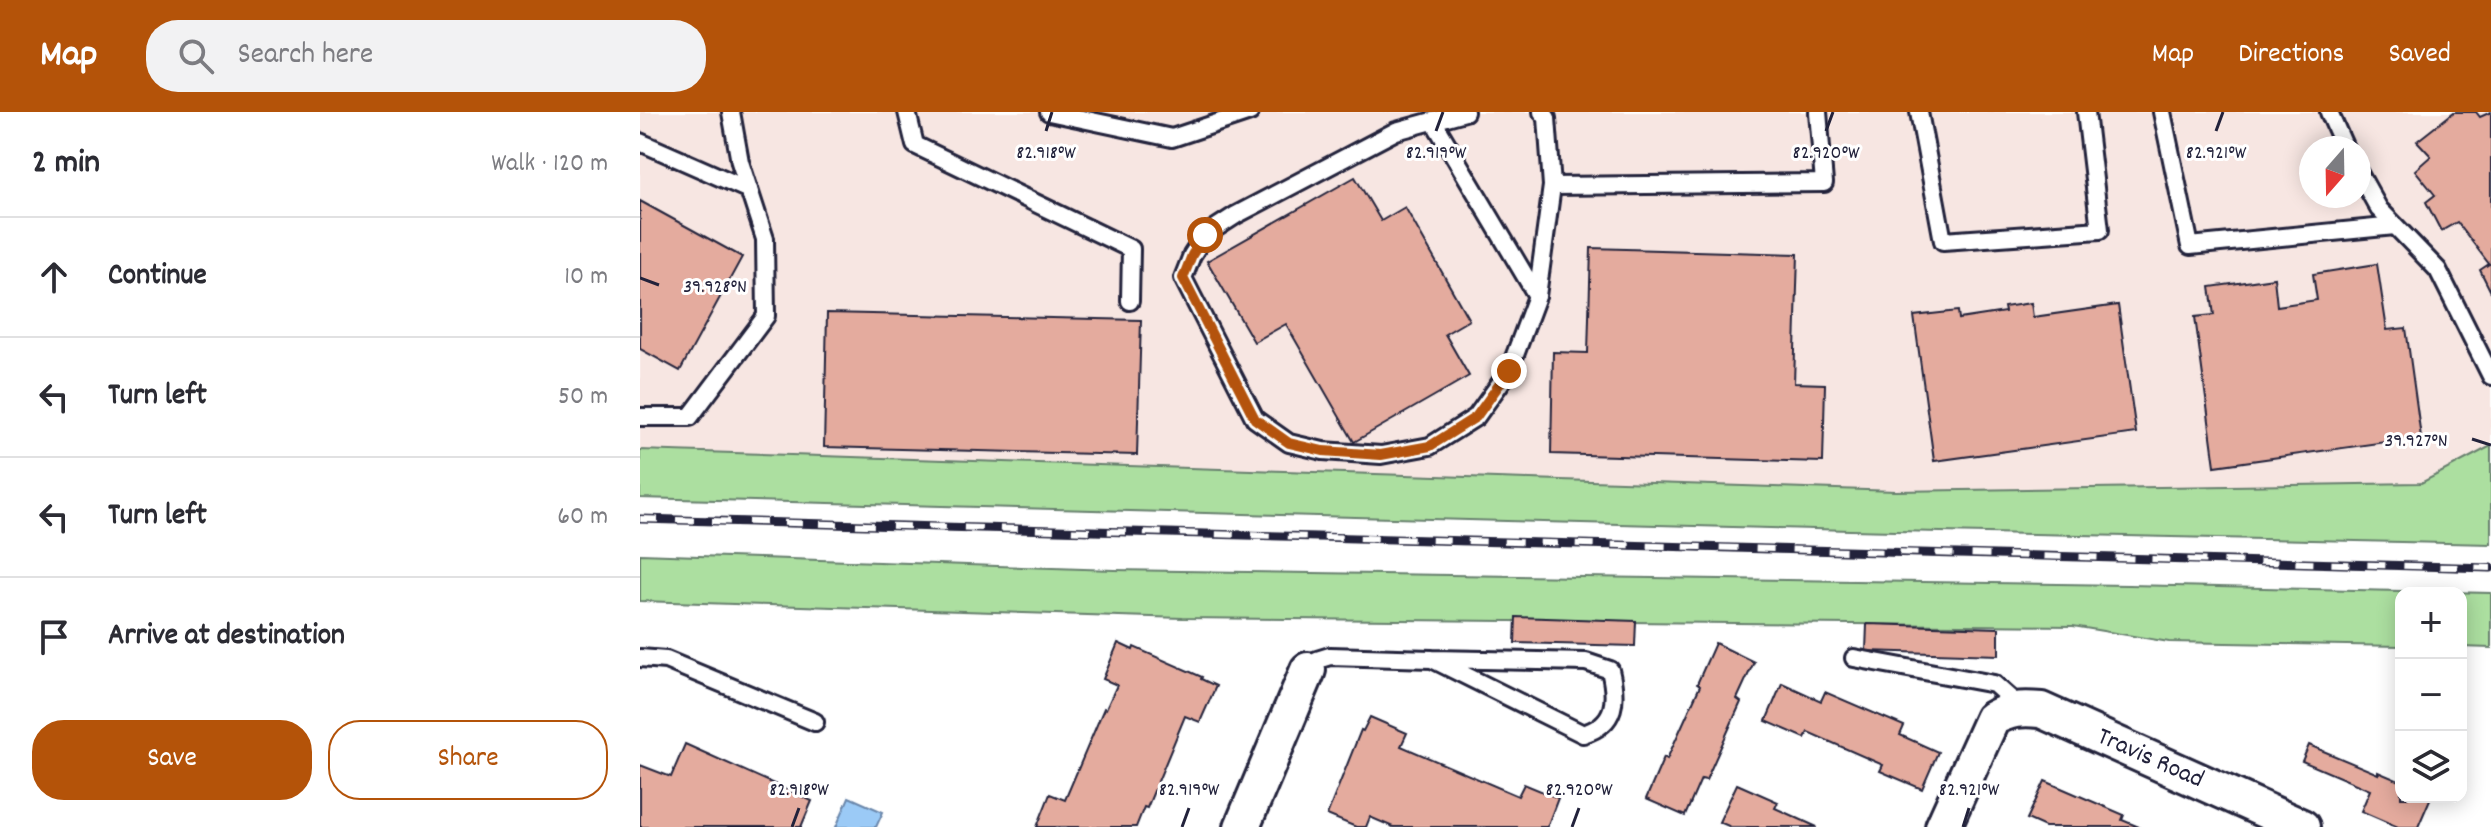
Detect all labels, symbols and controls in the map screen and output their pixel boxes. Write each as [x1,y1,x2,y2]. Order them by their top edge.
search box [146,20,706,92]
text: Map [40,29,98,84]
icon: search [174,34,218,78]
text: Search here [238,35,373,78]
text: Map [2152,36,2194,76]
text: Directions [2238,36,2344,76]
text: Saved [2388,36,2451,76]
north arrow [2299,136,2371,208]
text: 2 min [32,140,100,189]
text: 82.918°W [1016,140,1076,168]
text: 82.919°W [1406,140,1467,168]
text: 82.920°W [1793,140,1860,168]
text: 82.921°W [2186,140,2247,168]
text: Walk · 120 m [491,146,608,183]
route start [1187,217,1223,253]
icon: ahead [32,255,76,299]
text: Continue [108,256,207,299]
text: 10 m [564,259,608,296]
text: 39.928°N [683,274,747,302]
route end [1491,353,1527,389]
icon: left [32,375,76,419]
text: Turn left [108,376,207,419]
text: 50 m [558,379,608,416]
text: 39.927°N [2384,428,2448,456]
icon: left [32,495,76,539]
text: Turn left [108,496,207,539]
text: 60 m [557,499,608,536]
map controls [2395,587,2467,803]
button: + [2395,587,2467,659]
icon: arrive [32,615,76,659]
text: Arrive at destination [108,616,345,659]
button: − [2395,659,2467,731]
street label: Travis Road [2091,719,2209,799]
button: Save [32,720,312,800]
button: Share [328,720,608,800]
button: layers [2395,731,2467,803]
text: 82.918°W [769,777,829,805]
text: 82.919°W [1159,777,1220,805]
text: 82.920°W [1546,777,1613,805]
text: 82.921°W [1939,777,2000,805]

